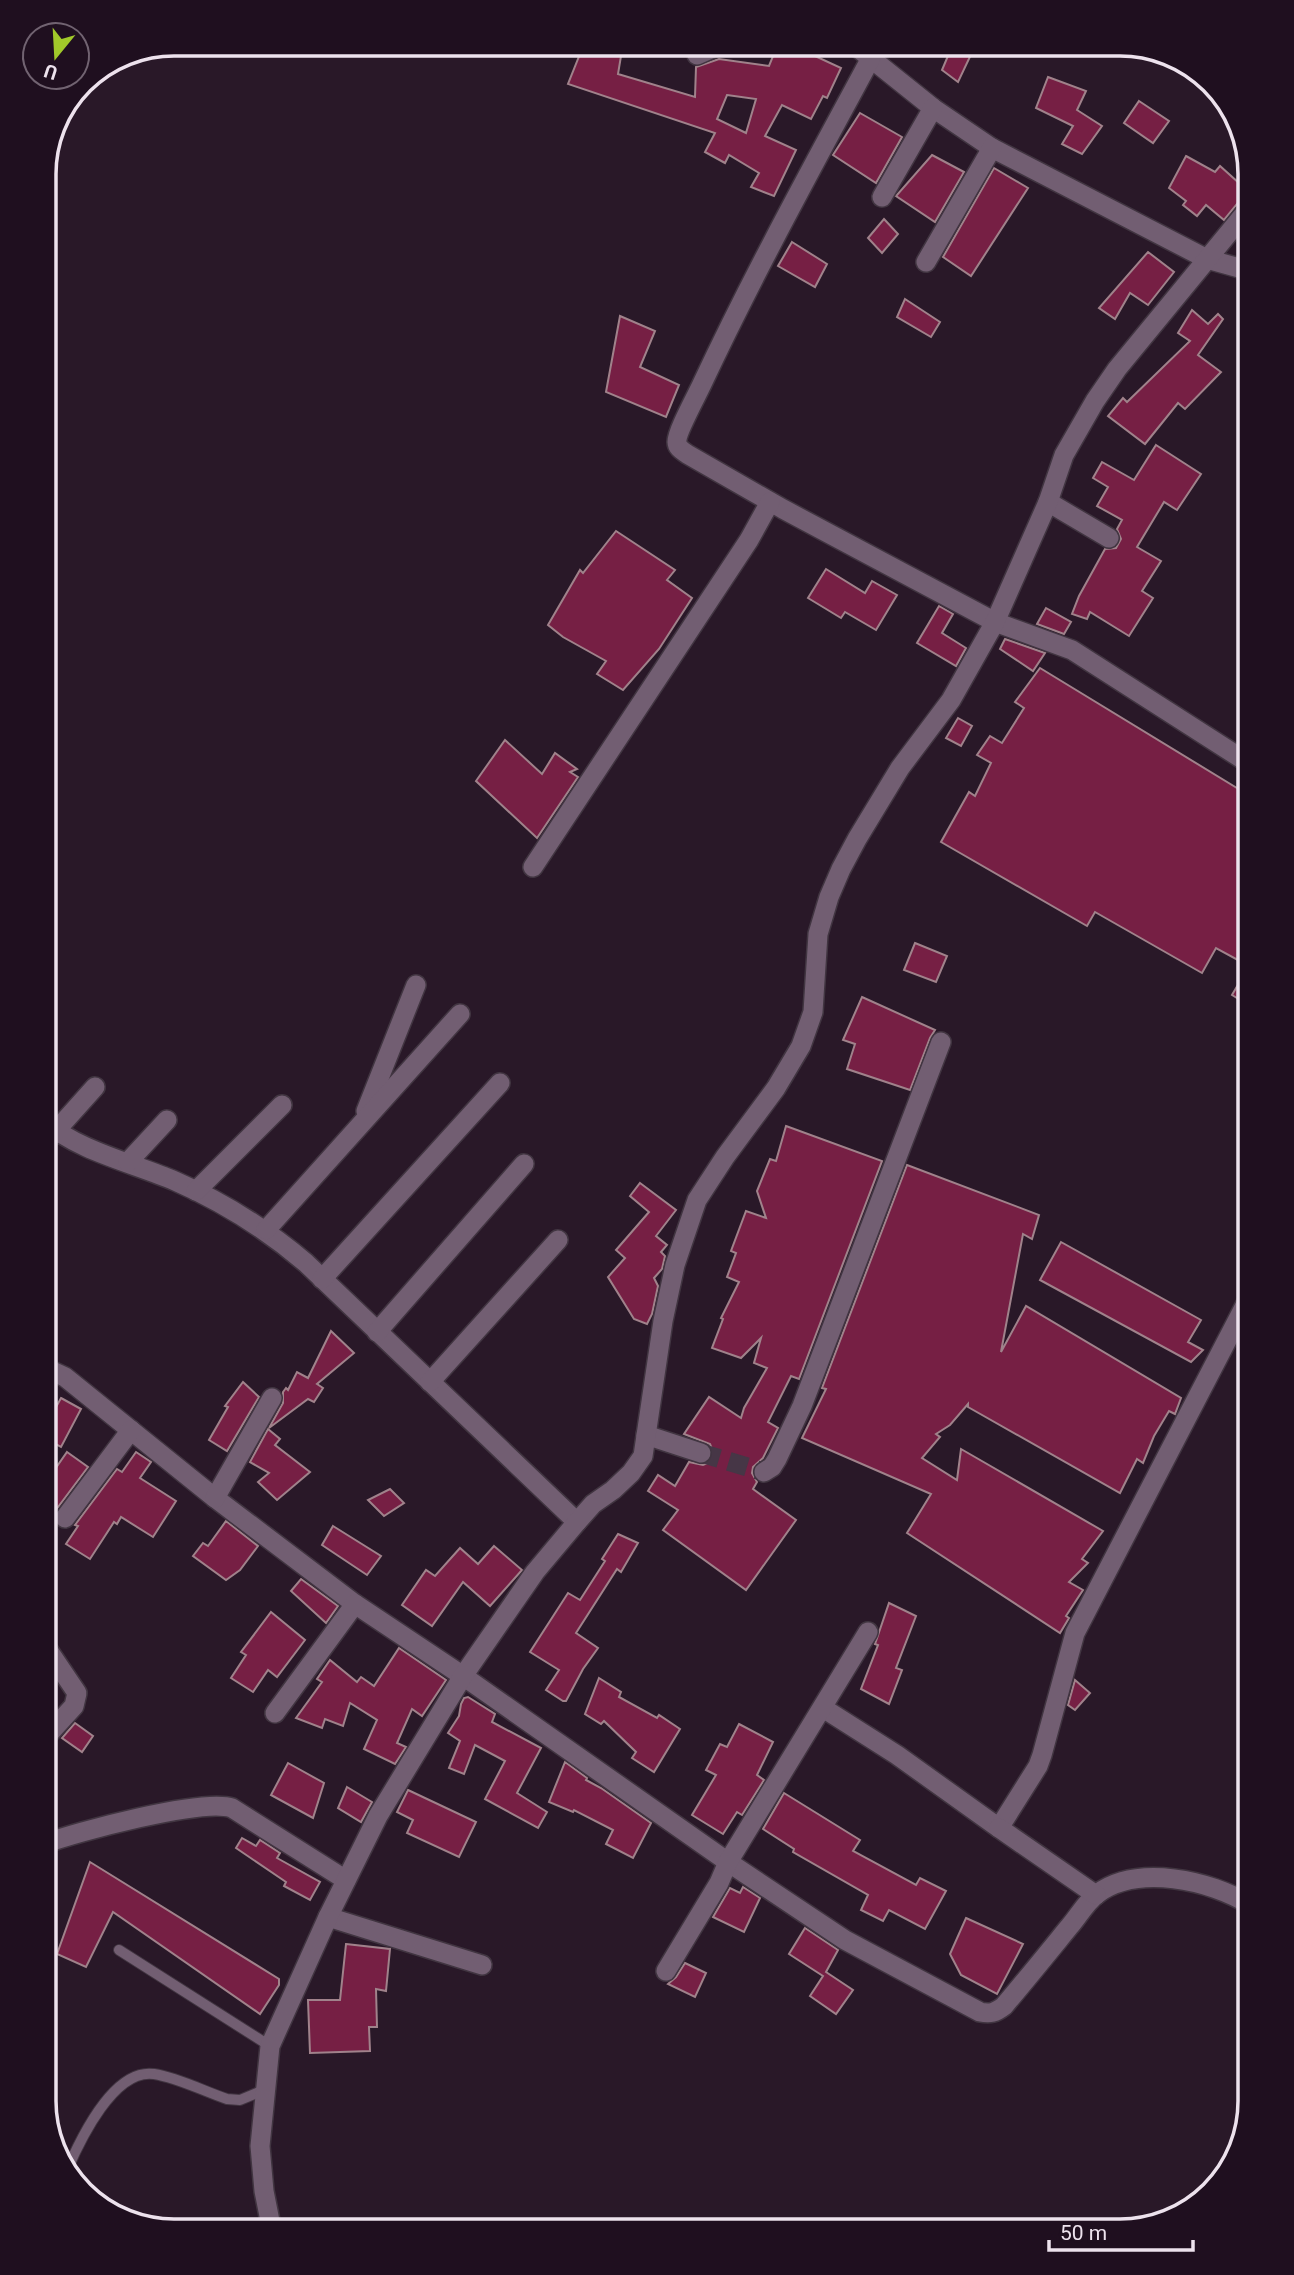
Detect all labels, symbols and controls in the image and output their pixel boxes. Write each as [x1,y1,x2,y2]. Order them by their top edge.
north arrow [21,21,91,91]
text: U [41,59,60,85]
scale bar [1049,2208,1192,2252]
text: 50 m [1060,2221,1107,2245]

